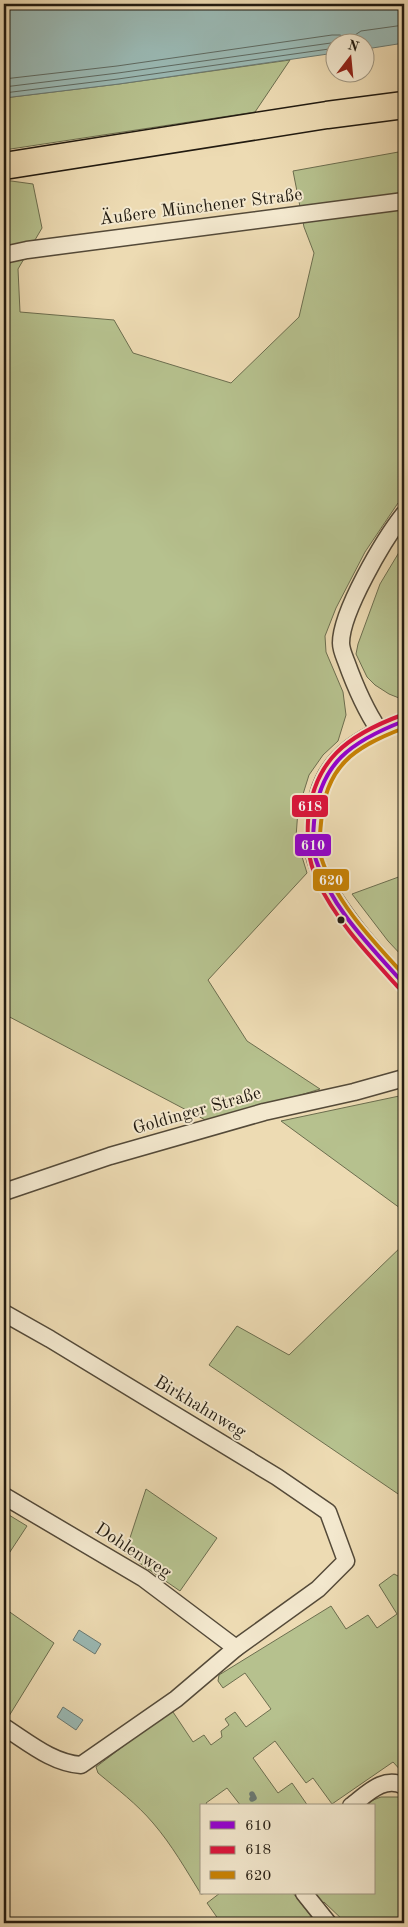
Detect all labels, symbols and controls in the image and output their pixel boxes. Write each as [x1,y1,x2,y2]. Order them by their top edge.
north arrow [326,32,376,82]
text: N [346,38,361,55]
street label: Äußere Münchener Straße [98,183,303,228]
line badge: 618 [291,794,329,818]
text: 618 [298,800,322,814]
line badge: 610 [294,833,332,857]
text: 610 [301,839,325,853]
line badge: 620 [312,868,350,892]
text: 620 [319,874,343,888]
unlabelled marker [336,915,346,925]
street label: Goldinger Straße [131,1084,263,1138]
street label: Birkhahnweg [151,1373,249,1441]
street label: Dohlenweg [92,1520,174,1582]
legend [200,1804,376,1894]
text: 610 [245,1819,271,1834]
text: 618 [245,1843,271,1858]
text: 620 [245,1869,271,1884]

